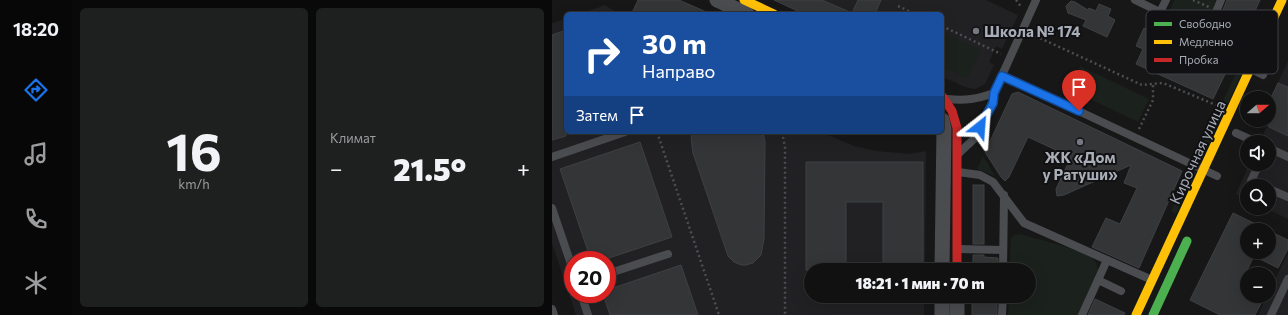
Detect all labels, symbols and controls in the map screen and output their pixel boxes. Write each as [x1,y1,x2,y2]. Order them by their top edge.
legend [1146,10,1278,74]
text: Свободно [1179,17,1232,30]
text: 18:20 [13,18,59,40]
place label: Школа № 174 [984,22,1081,40]
text: 30 m [642,26,707,60]
marker: Школа № 174 [971,26,981,36]
icon: right [576,28,628,80]
text: Медленно [1179,35,1234,48]
text: Пробка [1179,53,1218,66]
text: Направо [642,60,715,82]
pin [1062,70,1096,111]
icon: directions [22,76,50,104]
icon: arrive [1068,76,1090,98]
north arrow [1240,91,1276,127]
map controls [1240,91,1276,303]
street label: Кирочная улица [1165,97,1229,207]
icon: arrive [626,104,648,126]
text: Затем [576,106,618,124]
position arrow [959,106,1001,148]
text: 16 [166,118,222,182]
text: Климат [330,130,376,146]
button: sound [1240,135,1276,171]
marker: ЖК «Дом у Ратуши» [1075,137,1085,147]
icon: music [22,140,50,168]
place label: ЖК «Дом у Ратуши» [1042,148,1118,183]
text: 21.5° [393,150,466,187]
text: − [330,155,343,182]
text: + [517,155,530,182]
text: km/h [178,176,210,192]
button: search [1240,179,1276,215]
icon: phone [22,205,50,233]
button: + [1240,223,1276,259]
speed limit sign: 20 [564,251,616,303]
button: − [1240,267,1276,303]
icon: climate [22,269,50,297]
text: 18:21 · 1 мин · 70 m [855,274,985,292]

